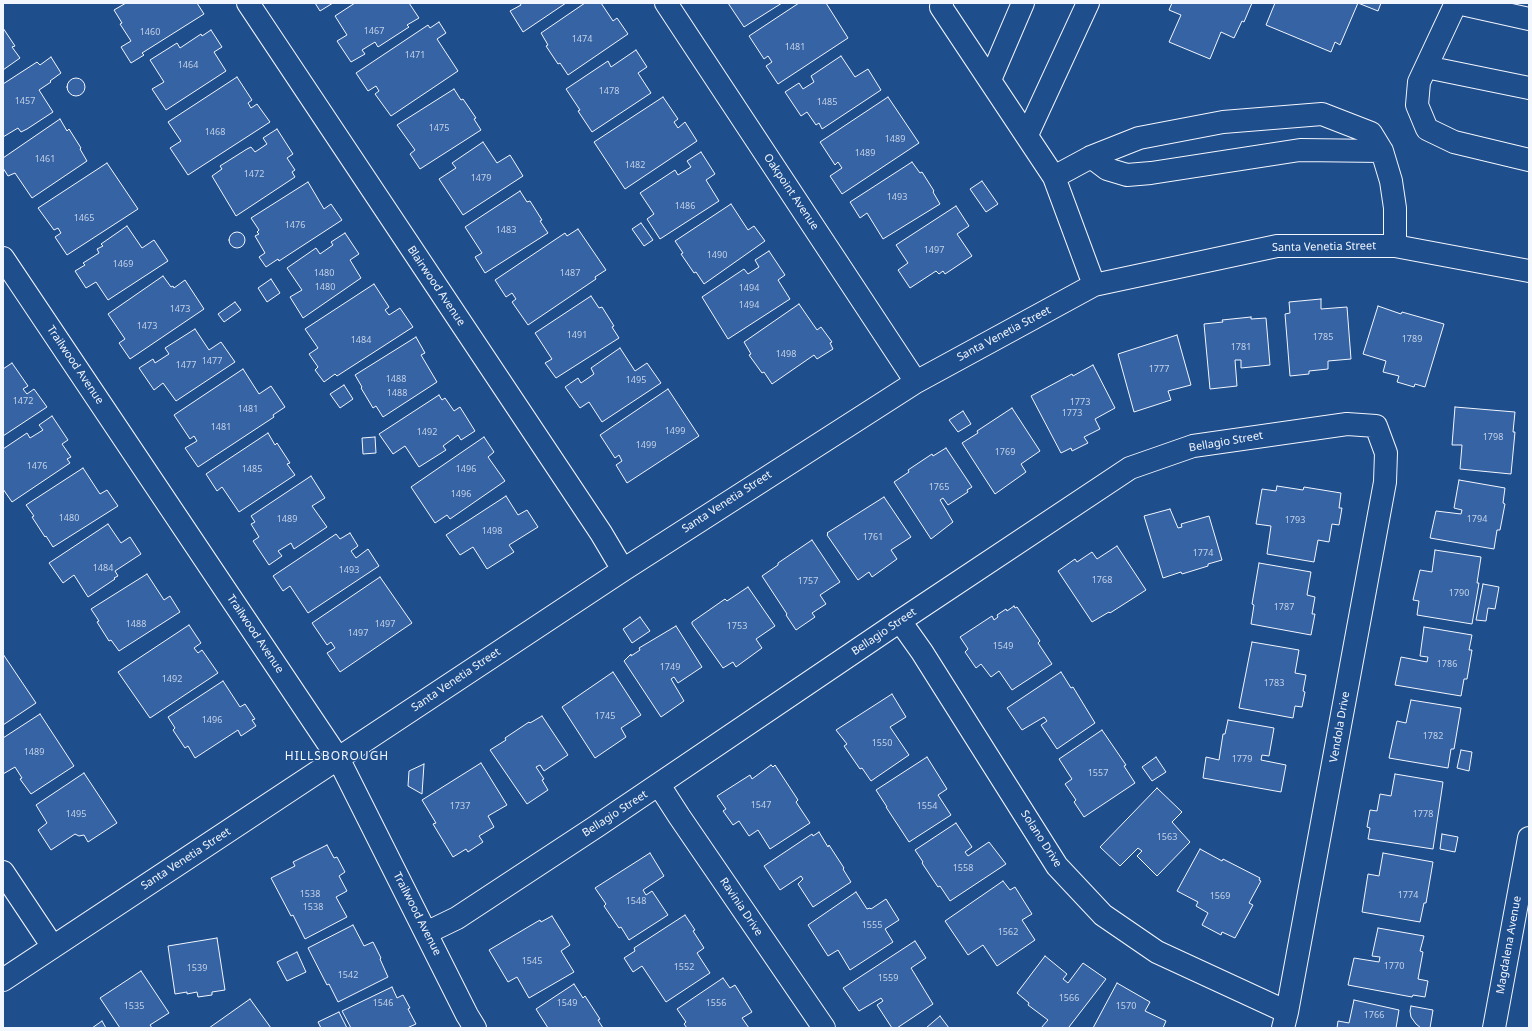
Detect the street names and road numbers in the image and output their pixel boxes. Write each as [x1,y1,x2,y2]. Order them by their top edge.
street label: Oakpoint Avenue [761,151,821,233]
street label: Santa Venetia Street [1272,239,1376,255]
street label: Blairwood Avenue [404,243,468,329]
street label: Santa Venetia Street [955,304,1053,364]
street label: Trailwood Avenue [44,323,106,407]
street label: Bellagio Street [1188,429,1264,455]
street label: Santa Venetia Street [680,468,774,536]
street label: Trailwood Avenue [224,592,286,676]
street label: Bellagio Street [849,606,919,658]
street label: Santa Venetia Street [409,645,503,715]
street label: Vendola Drive [1327,690,1353,764]
street label: Bellagio Street [580,788,650,840]
street label: Solano Drive [1018,808,1064,870]
street label: Santa Venetia Street [139,825,233,893]
street label: Trailwood Avenue [390,870,444,958]
street label: Ravinia Drive [717,875,765,939]
street label: Magdalena Avenue [1494,895,1524,995]

